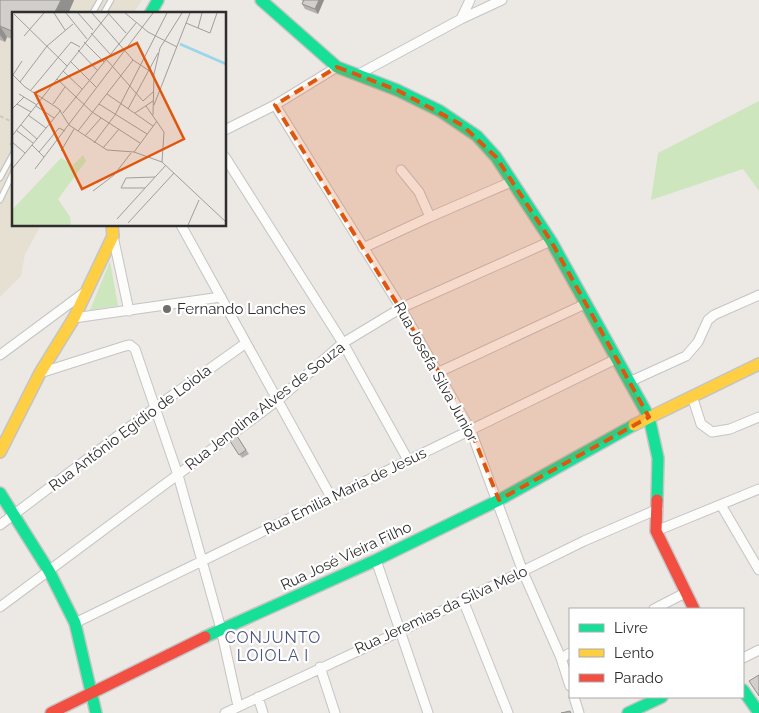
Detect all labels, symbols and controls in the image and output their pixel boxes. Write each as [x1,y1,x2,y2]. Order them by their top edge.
inset map [12,12,226,226]
street label: Rua Josefa Silva Junior [390,299,482,446]
place label: Fernando Lanches [177,300,306,318]
marker: Fernando Lanches [161,303,173,315]
street label: Rua Jenolina Alves de Souza [182,338,348,474]
street label: Rua Antônio Egídio de Loiola [45,361,215,495]
street label: Rua Emilia Maria de Jesus [261,444,429,538]
street label: Rua José Vieira Filho [278,518,414,594]
street label: Rua Jeremias da Silva Melo [352,562,530,658]
legend [569,608,744,698]
text: Livre [614,619,648,637]
district label: CONJUNTO LOIOLA I [225,628,321,665]
text: Lento [614,644,654,662]
text: Parado [614,669,663,687]

